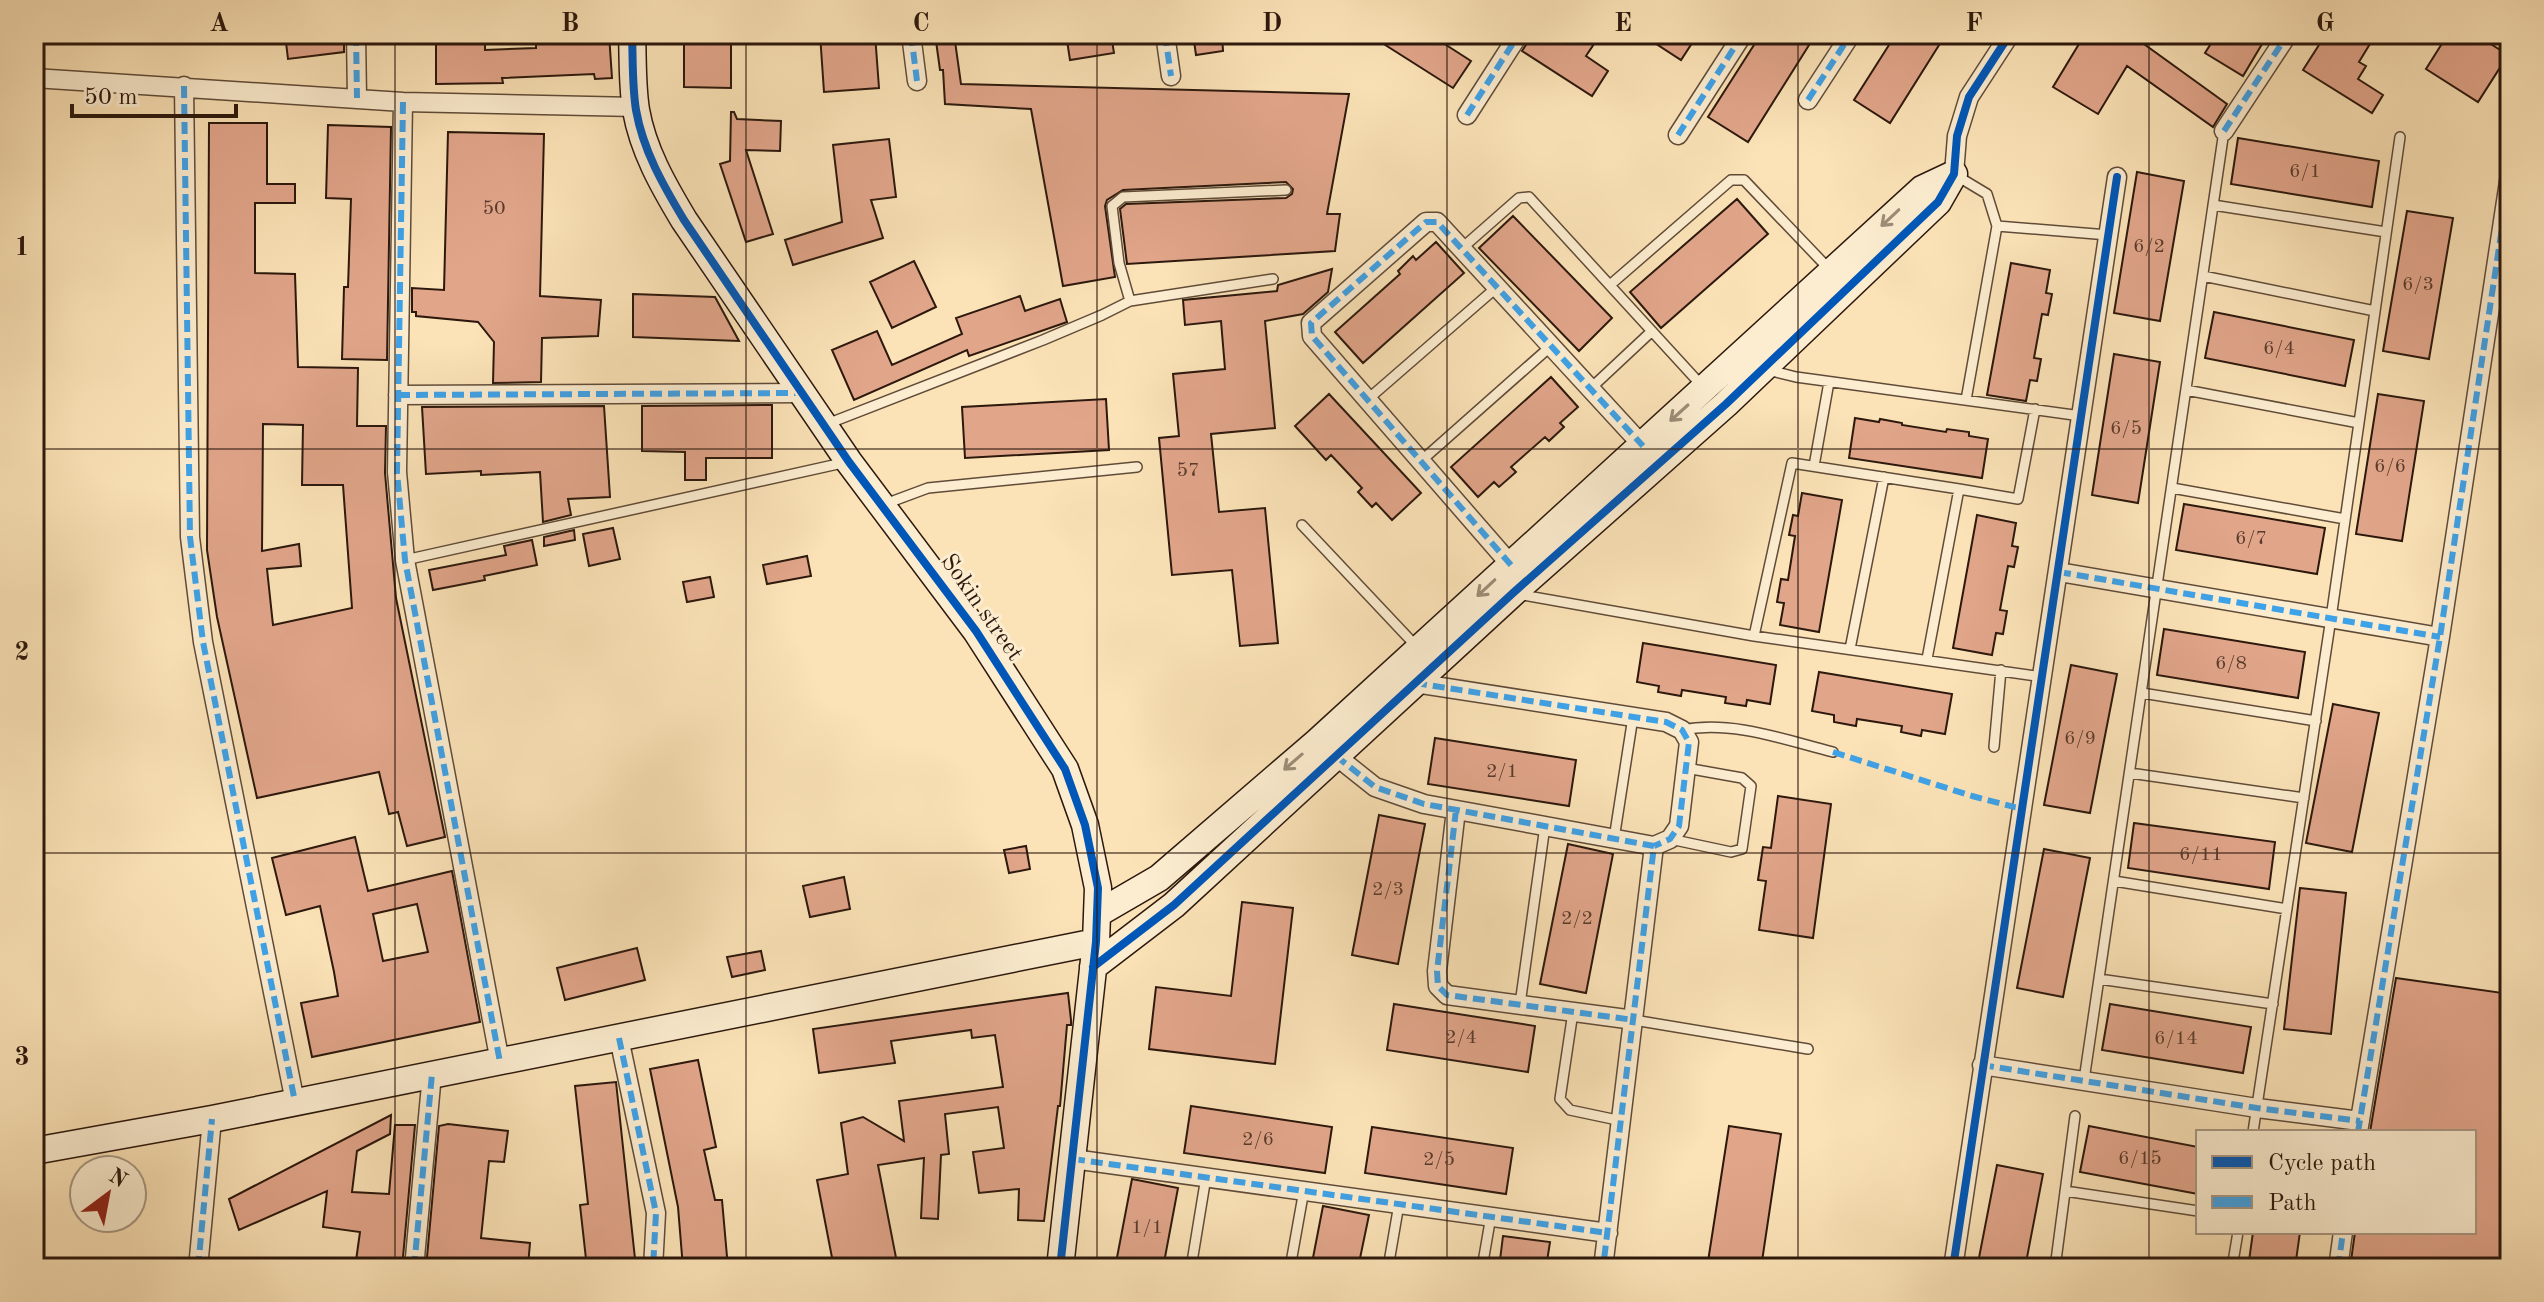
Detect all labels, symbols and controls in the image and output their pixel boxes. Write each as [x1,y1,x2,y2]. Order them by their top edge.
text: A [209,11,229,37]
text: B [561,11,579,37]
text: C [912,11,930,37]
text: D [1262,11,1282,37]
text: E [1614,11,1632,37]
text: F [1965,11,1983,37]
text: G [2316,11,2334,37]
scale bar [72,68,236,118]
text: 50 m [84,86,138,110]
house number: 6/1 [2289,162,2321,182]
house number: 50 [482,199,506,219]
one-way arrow [1881,209,1901,227]
text: 1 [14,235,30,261]
house number: 6/2 [2133,237,2165,257]
house number: 6/3 [2402,275,2434,295]
house number: 6/4 [2263,339,2295,359]
one-way arrow [1669,404,1689,422]
house number: 6/5 [2110,419,2142,439]
house number: 6/6 [2374,457,2406,477]
house number: 57 [1176,461,1200,481]
house number: 6/7 [2235,529,2267,549]
street label: Sokin street [935,550,1027,666]
one-way arrow [1477,579,1497,597]
text: 2 [14,640,30,666]
house number: 6/8 [2215,654,2247,674]
house number: 6/9 [2064,729,2096,749]
one-way arrow [1284,753,1304,771]
house number: 2/1 [1486,762,1518,782]
house number: 6/11 [2179,845,2223,865]
house number: 2/3 [1372,880,1404,900]
house number: 2/2 [1561,909,1593,929]
house number: 2/4 [1445,1028,1477,1048]
house number: 6/14 [2154,1029,2198,1049]
text: 3 [14,1045,30,1071]
house number: 2/6 [1242,1130,1274,1150]
legend [2196,1130,2476,1234]
house number: 6/15 [2118,1149,2162,1169]
house number: 2/5 [1423,1150,1455,1170]
text: Cycle path [2268,1152,2376,1176]
north arrow [68,1154,148,1234]
text: N [105,1165,131,1193]
text: Path [2268,1192,2317,1216]
house number: 1/1 [1131,1218,1163,1238]

